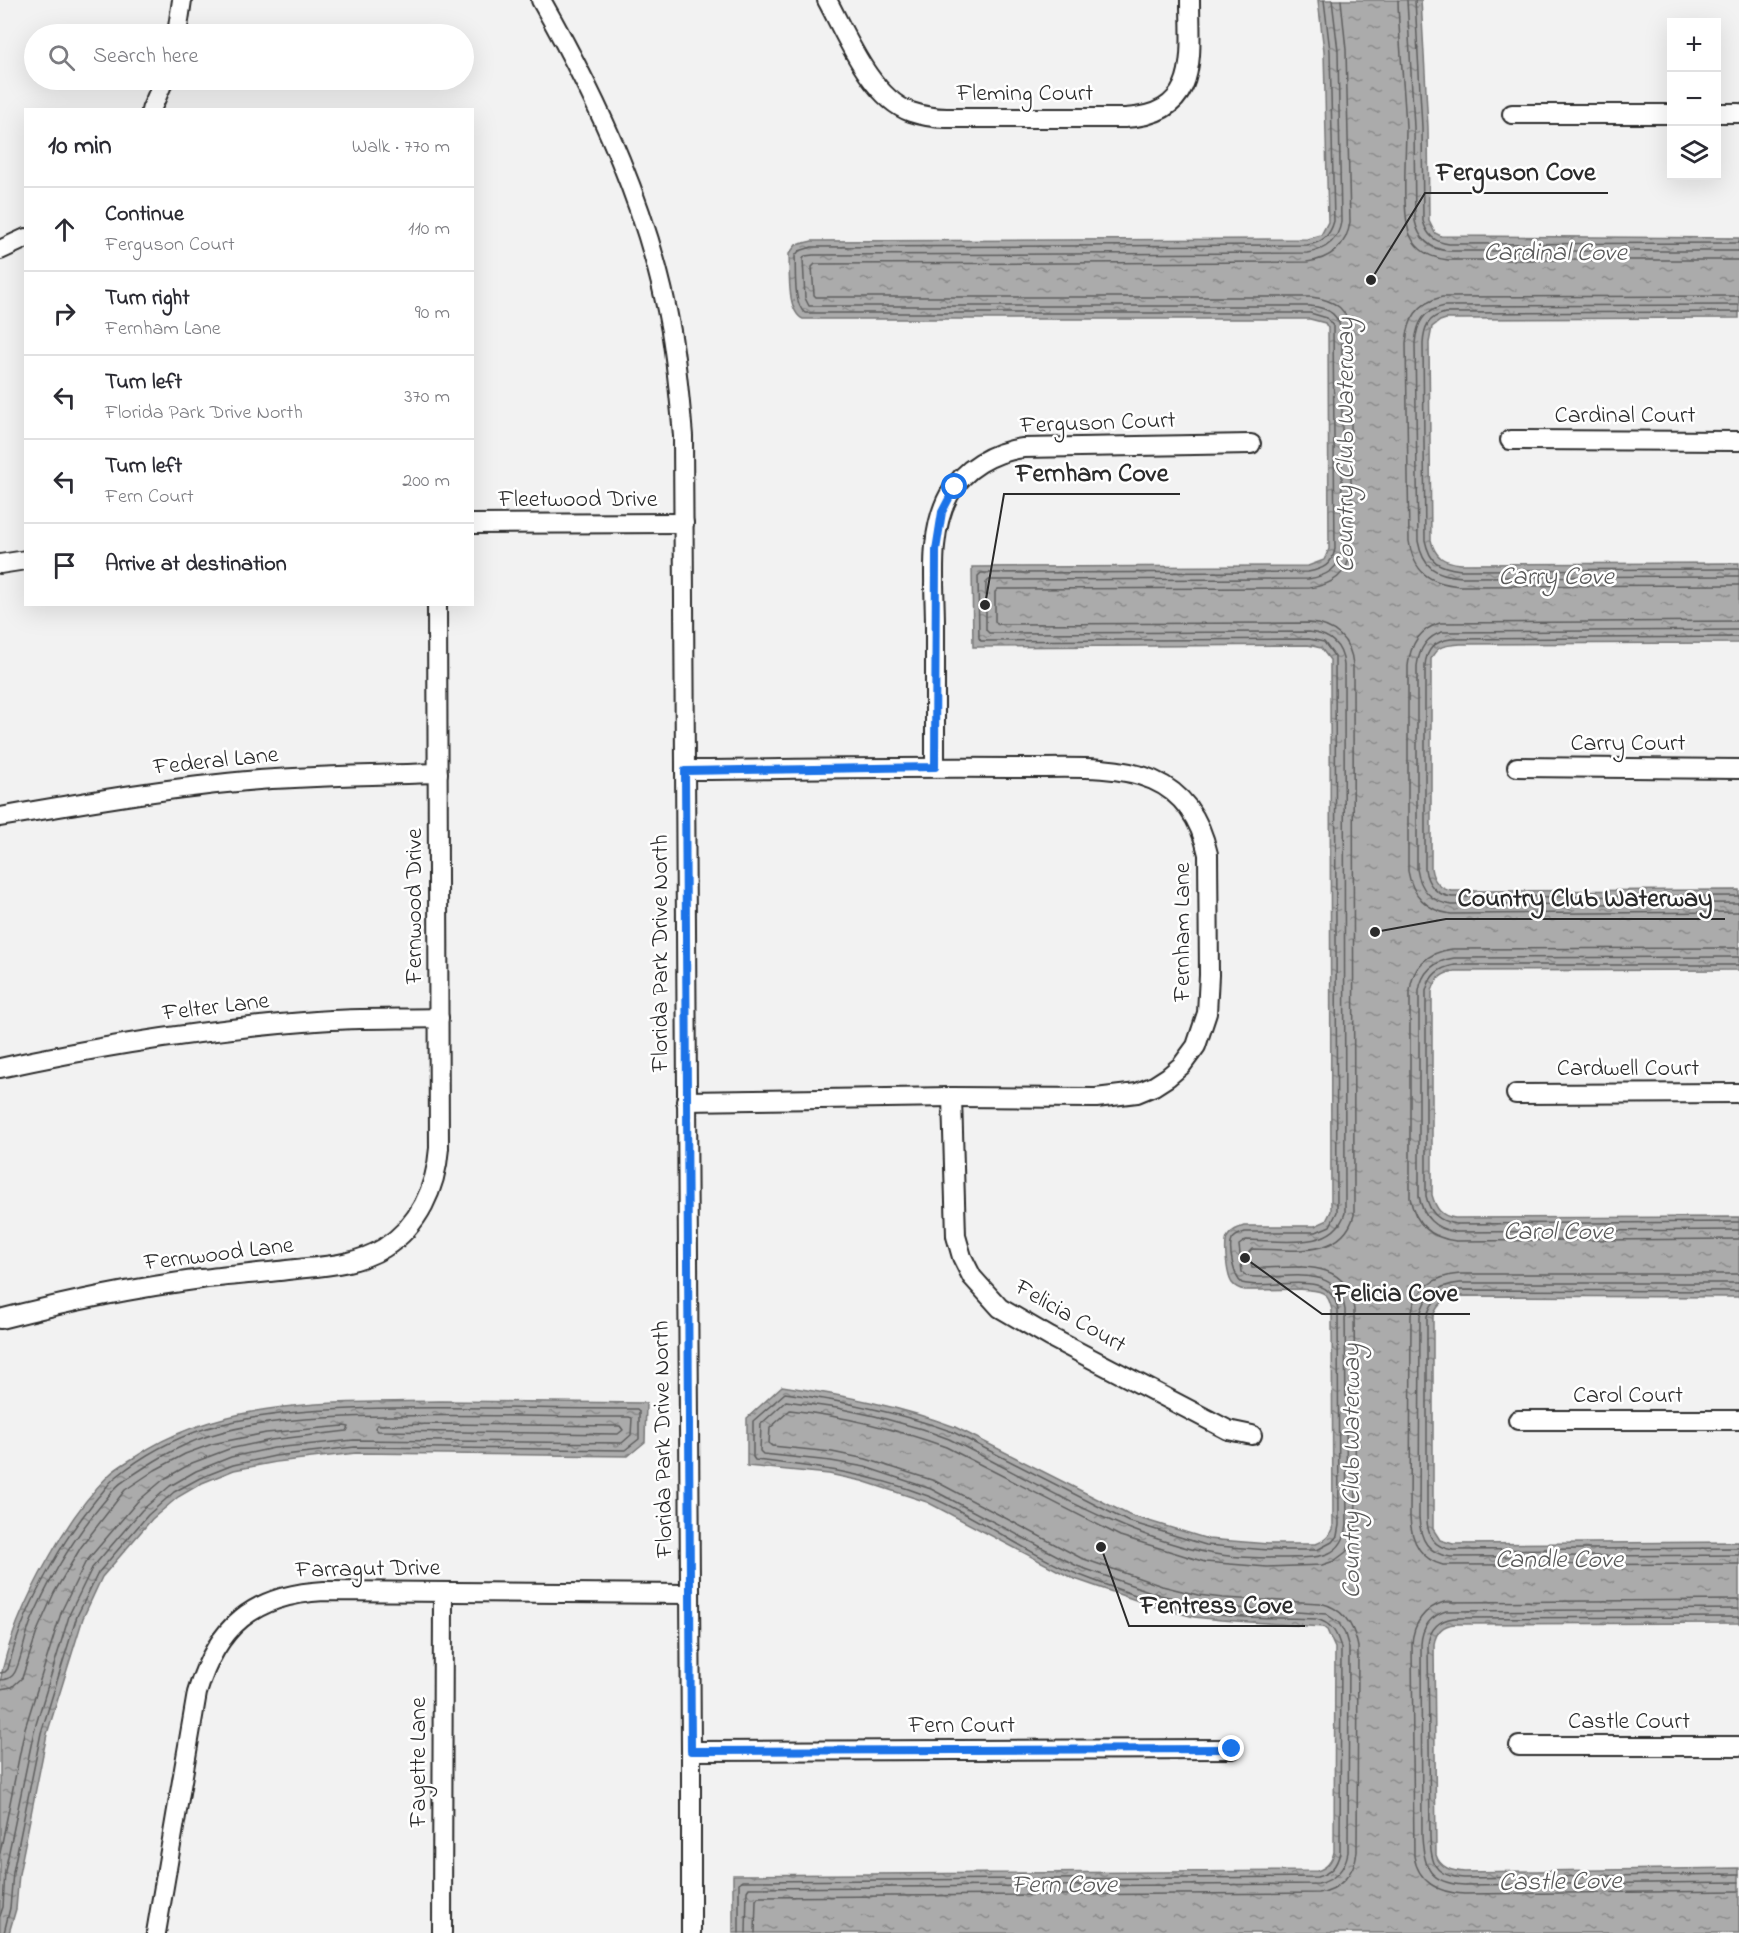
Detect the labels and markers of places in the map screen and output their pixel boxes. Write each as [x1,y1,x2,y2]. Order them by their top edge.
callout: Ferguson Cove [1425,149,1608,193]
callout: Fernham Cove [1004,450,1180,494]
callout: Country Club Waterway [1446,875,1725,919]
callout: Felicia Cove [1322,1270,1470,1314]
callout: Fentress Cove [1129,1582,1305,1626]

